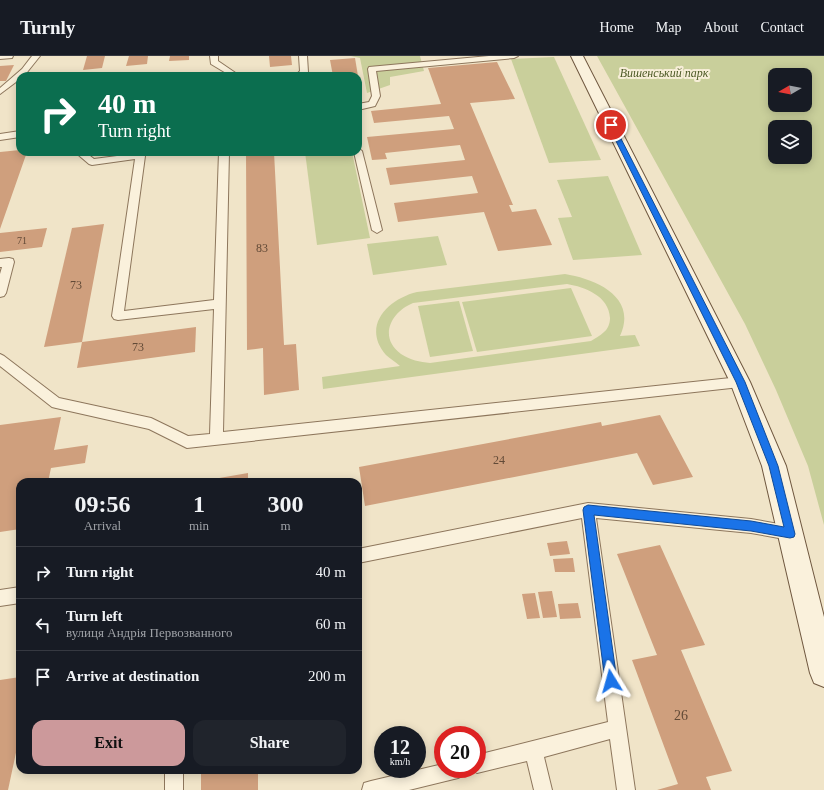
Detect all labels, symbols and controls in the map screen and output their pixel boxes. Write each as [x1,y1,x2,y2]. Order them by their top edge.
text: Turnly [20,17,75,38]
text: Home [600,20,634,35]
text: Map [656,20,681,35]
text: About [703,20,738,35]
text: Contact [760,20,804,35]
park label: Вишенський парк [620,66,709,80]
north arrow [768,68,812,112]
map controls [768,68,812,164]
icon: right [32,88,84,140]
text: 40 m [98,88,156,119]
pin [594,108,628,142]
icon: arrive [600,114,622,136]
button: layers [768,120,812,164]
text: Turn right [98,121,171,141]
house number: 71 [17,235,27,246]
house number: 83 [256,241,268,255]
house number: 73 [70,278,82,292]
house number: 73 [132,340,144,354]
house number: 24 [493,453,505,467]
text: 09:56 [74,491,130,517]
text: 1 [193,491,205,517]
text: 300 [268,491,304,517]
text: Arrival [84,518,121,533]
text: min [189,518,209,533]
text: m [280,518,291,533]
icon: right [32,562,54,584]
text: Turn right [66,564,133,580]
text: 40 m [316,564,346,580]
text: Turn left [66,608,123,624]
icon: left [32,614,54,636]
text: 60 m [316,616,346,632]
text: вулиця Андрія Первозванного [66,625,233,640]
position arrow [590,660,632,702]
icon: arrive [32,666,54,688]
text: Arrive at destination [66,668,199,684]
text: 200 m [308,668,346,684]
house number: 26 [674,708,688,723]
button: Exit [32,720,185,766]
button: Share [193,720,346,766]
speed limit sign: 20 [434,726,486,778]
text: 12 [390,736,410,758]
text: km/h [390,756,410,767]

